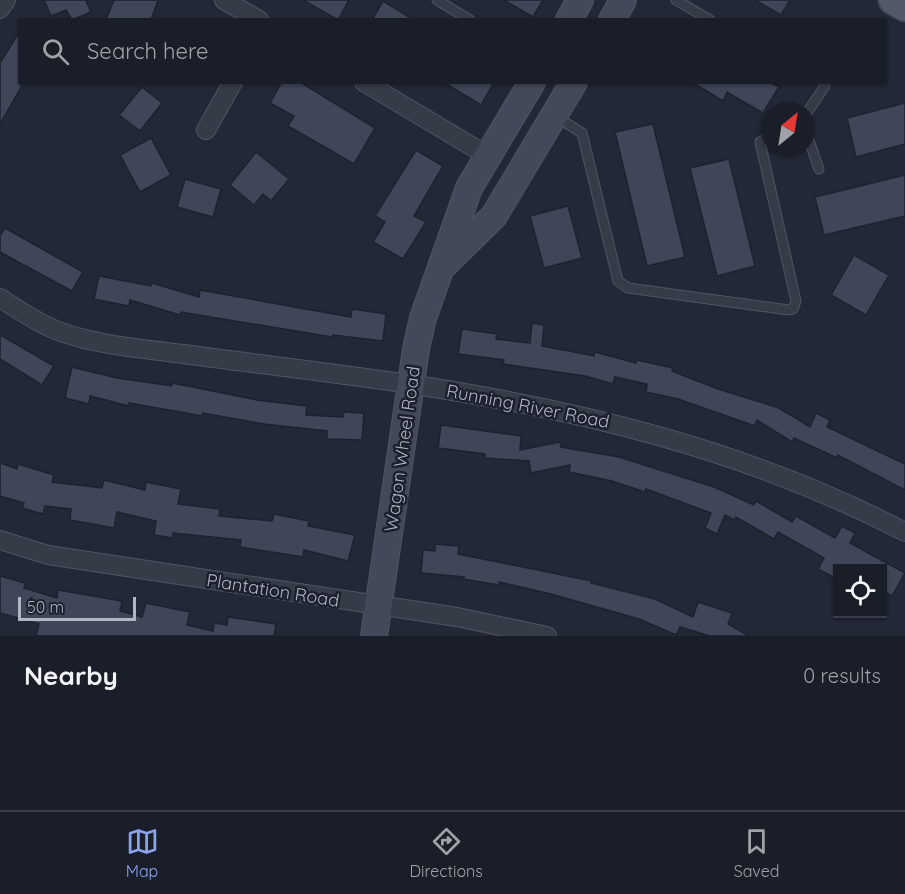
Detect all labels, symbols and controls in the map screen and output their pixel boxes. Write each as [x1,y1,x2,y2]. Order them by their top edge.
search box [18,18,887,84]
icon: search [39,35,72,68]
text: Search here [87,37,208,65]
north arrow [761,102,815,156]
street label: Wagon Wheel Road [379,365,425,533]
street label: Running River Road [445,379,611,433]
map controls [833,564,887,618]
button: locate [833,564,887,618]
street label: Plantation Road [205,568,341,612]
scale bar [18,594,136,622]
text: 50 m [27,597,64,617]
text: Nearby [24,659,118,692]
text: 0 results [803,663,881,688]
tab: Map [126,825,159,881]
tab: Directions [410,825,483,881]
tab: Saved [734,825,779,881]

